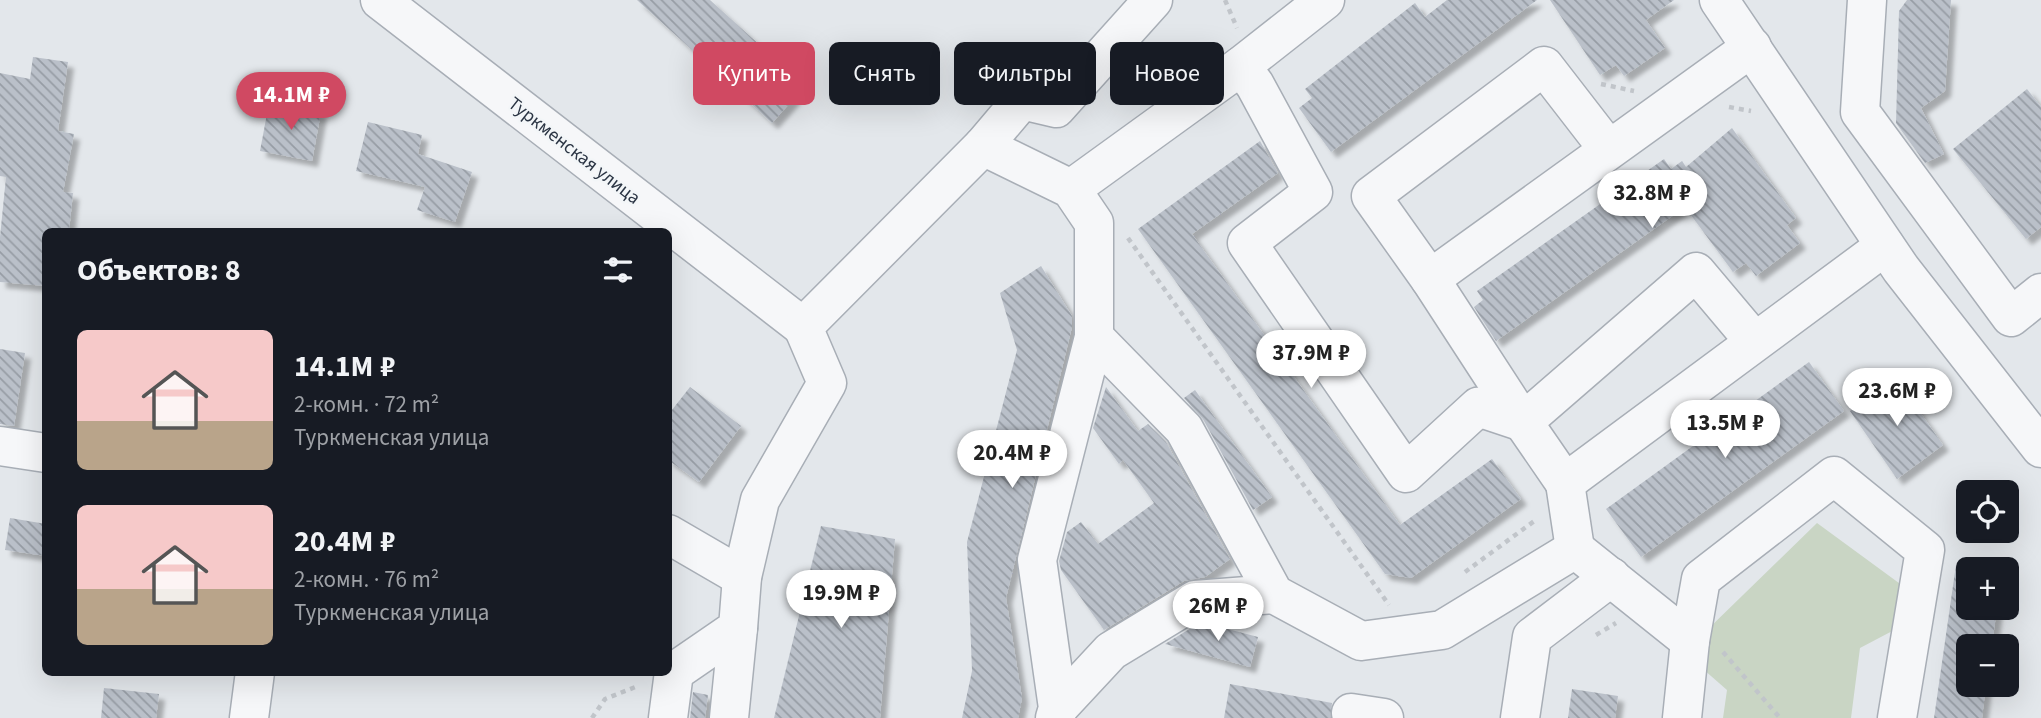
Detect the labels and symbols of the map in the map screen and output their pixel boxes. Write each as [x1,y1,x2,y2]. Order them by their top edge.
pin: 14.1M ₽ [226,72,356,132]
street label: Туркменская улица [502,91,646,211]
pin: 32.8M ₽ [1587,170,1717,230]
pin: 37.9M ₽ [1246,330,1376,390]
pin: 23.6M ₽ [1832,368,1962,428]
pin: 13.5M ₽ [1660,400,1790,460]
pin: 20.4M ₽ [947,430,1077,490]
pin: 19.9M ₽ [776,570,906,630]
pin: 26M ₽ [1169,584,1267,643]

